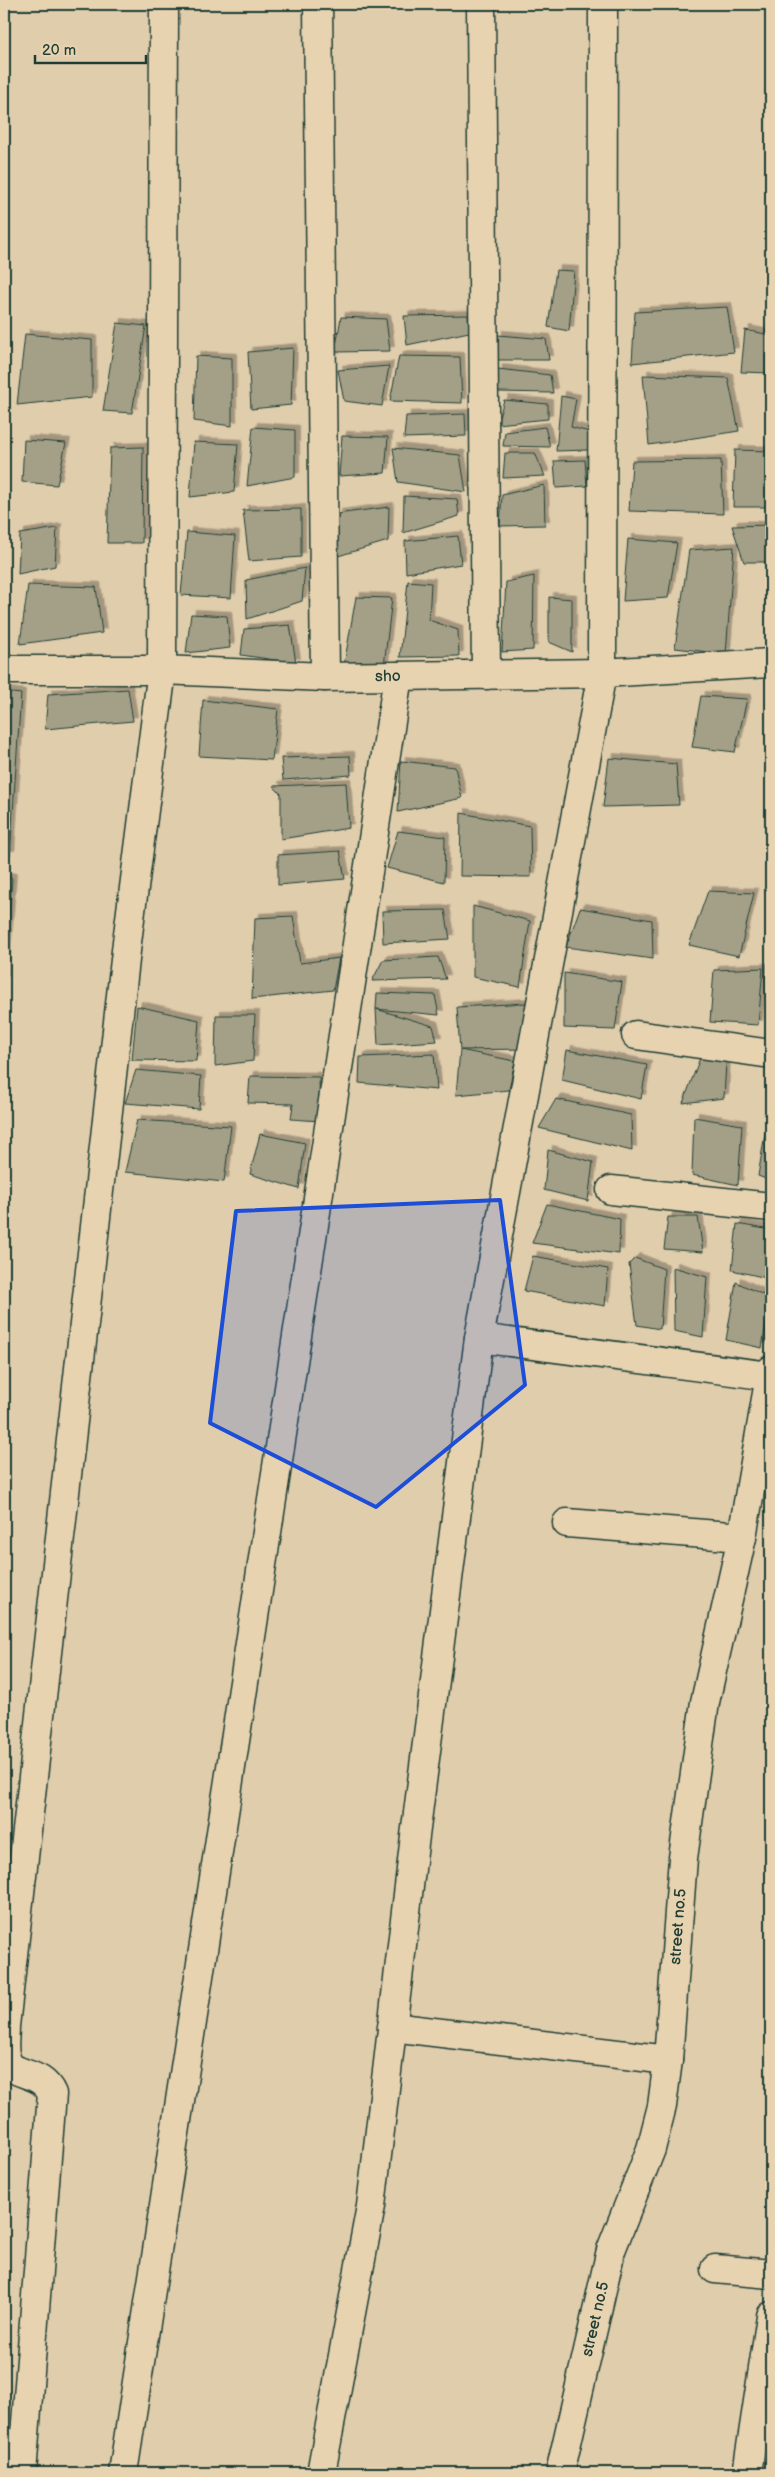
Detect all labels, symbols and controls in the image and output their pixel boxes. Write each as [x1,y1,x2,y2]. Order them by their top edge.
scale bar [35,32,146,64]
text: 20 m [42,41,76,60]
street label: sho [375,666,401,686]
street label: street no.5 [666,1888,690,1965]
street label: street no.5 [577,2280,613,2358]

